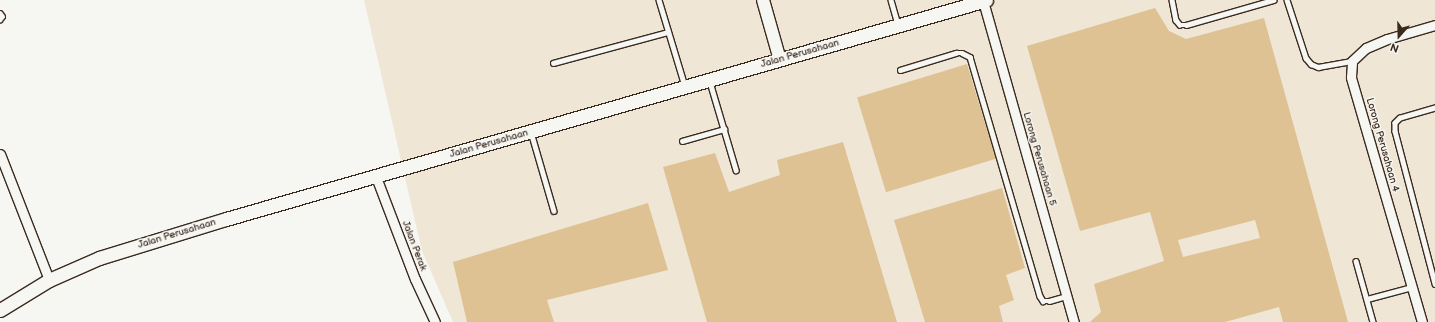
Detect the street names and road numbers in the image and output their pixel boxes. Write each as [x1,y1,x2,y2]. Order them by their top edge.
street label: Jalan Perusahaan [759,37,841,71]
street label: Lorong Perusahaan 4 [1363,97,1401,193]
street label: Lorong Perusahaan 5 [1020,111,1058,207]
street label: Jalan Perusahaan [448,127,530,161]
street label: Jalan Perusahaan [137,216,217,252]
street label: Jalan Perak [399,219,429,273]

